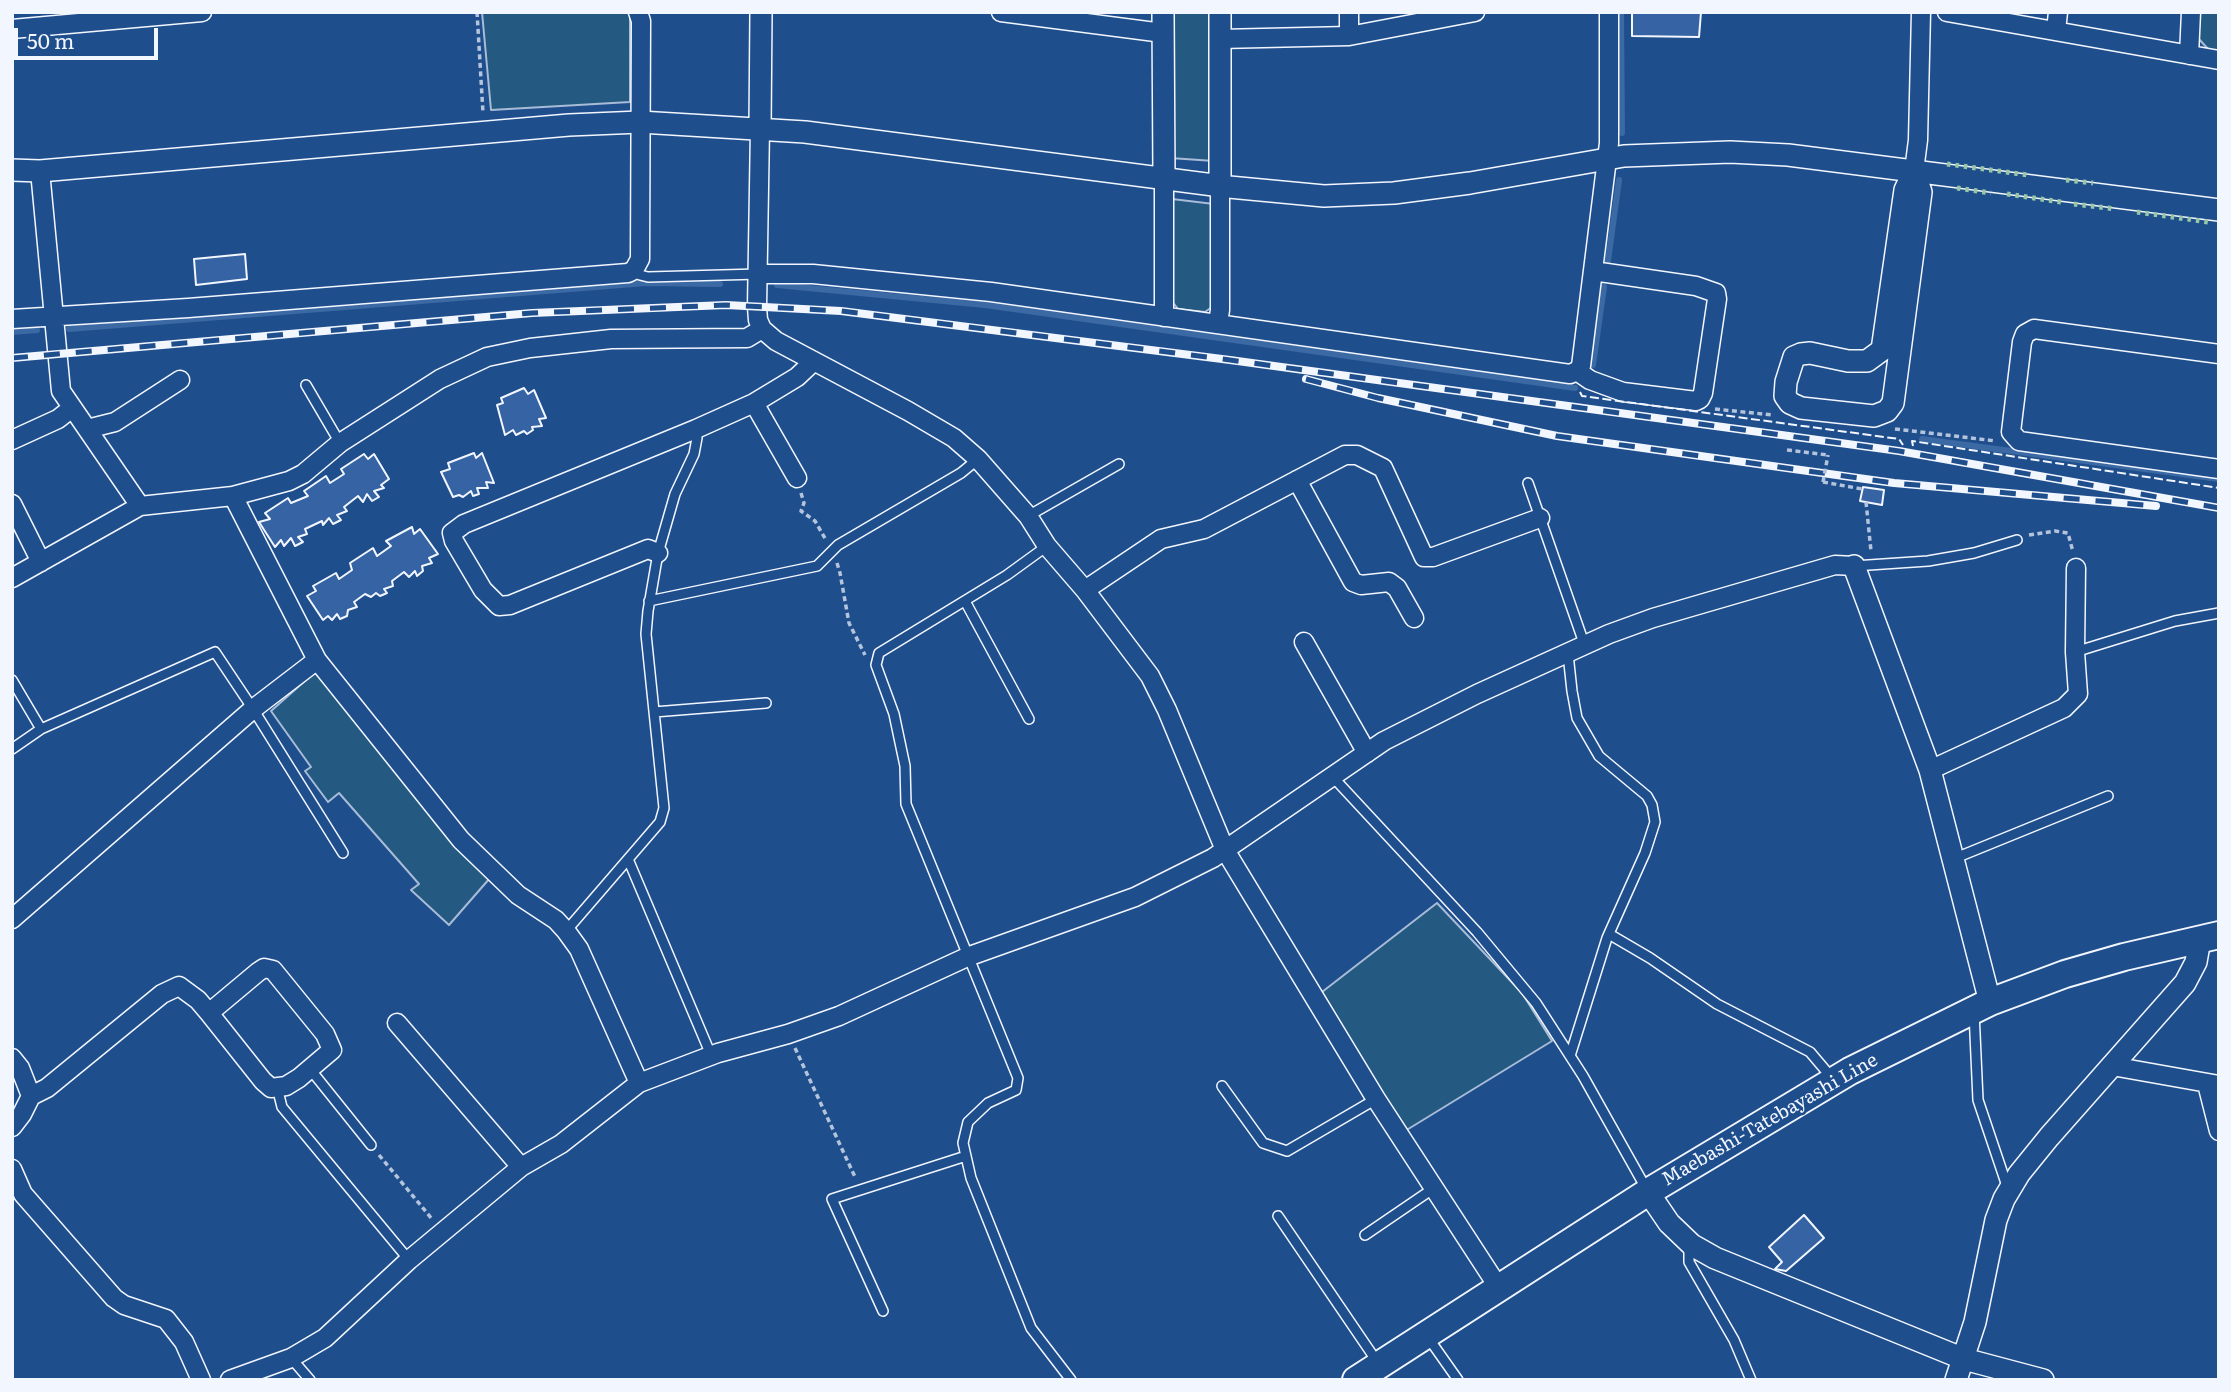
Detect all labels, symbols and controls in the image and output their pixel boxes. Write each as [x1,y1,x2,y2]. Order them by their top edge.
scale bar [18,14,161,58]
text: 50 m [27,24,74,55]
street label: Maebashi-Tatebayashi Line [1658,1049,1882,1191]

